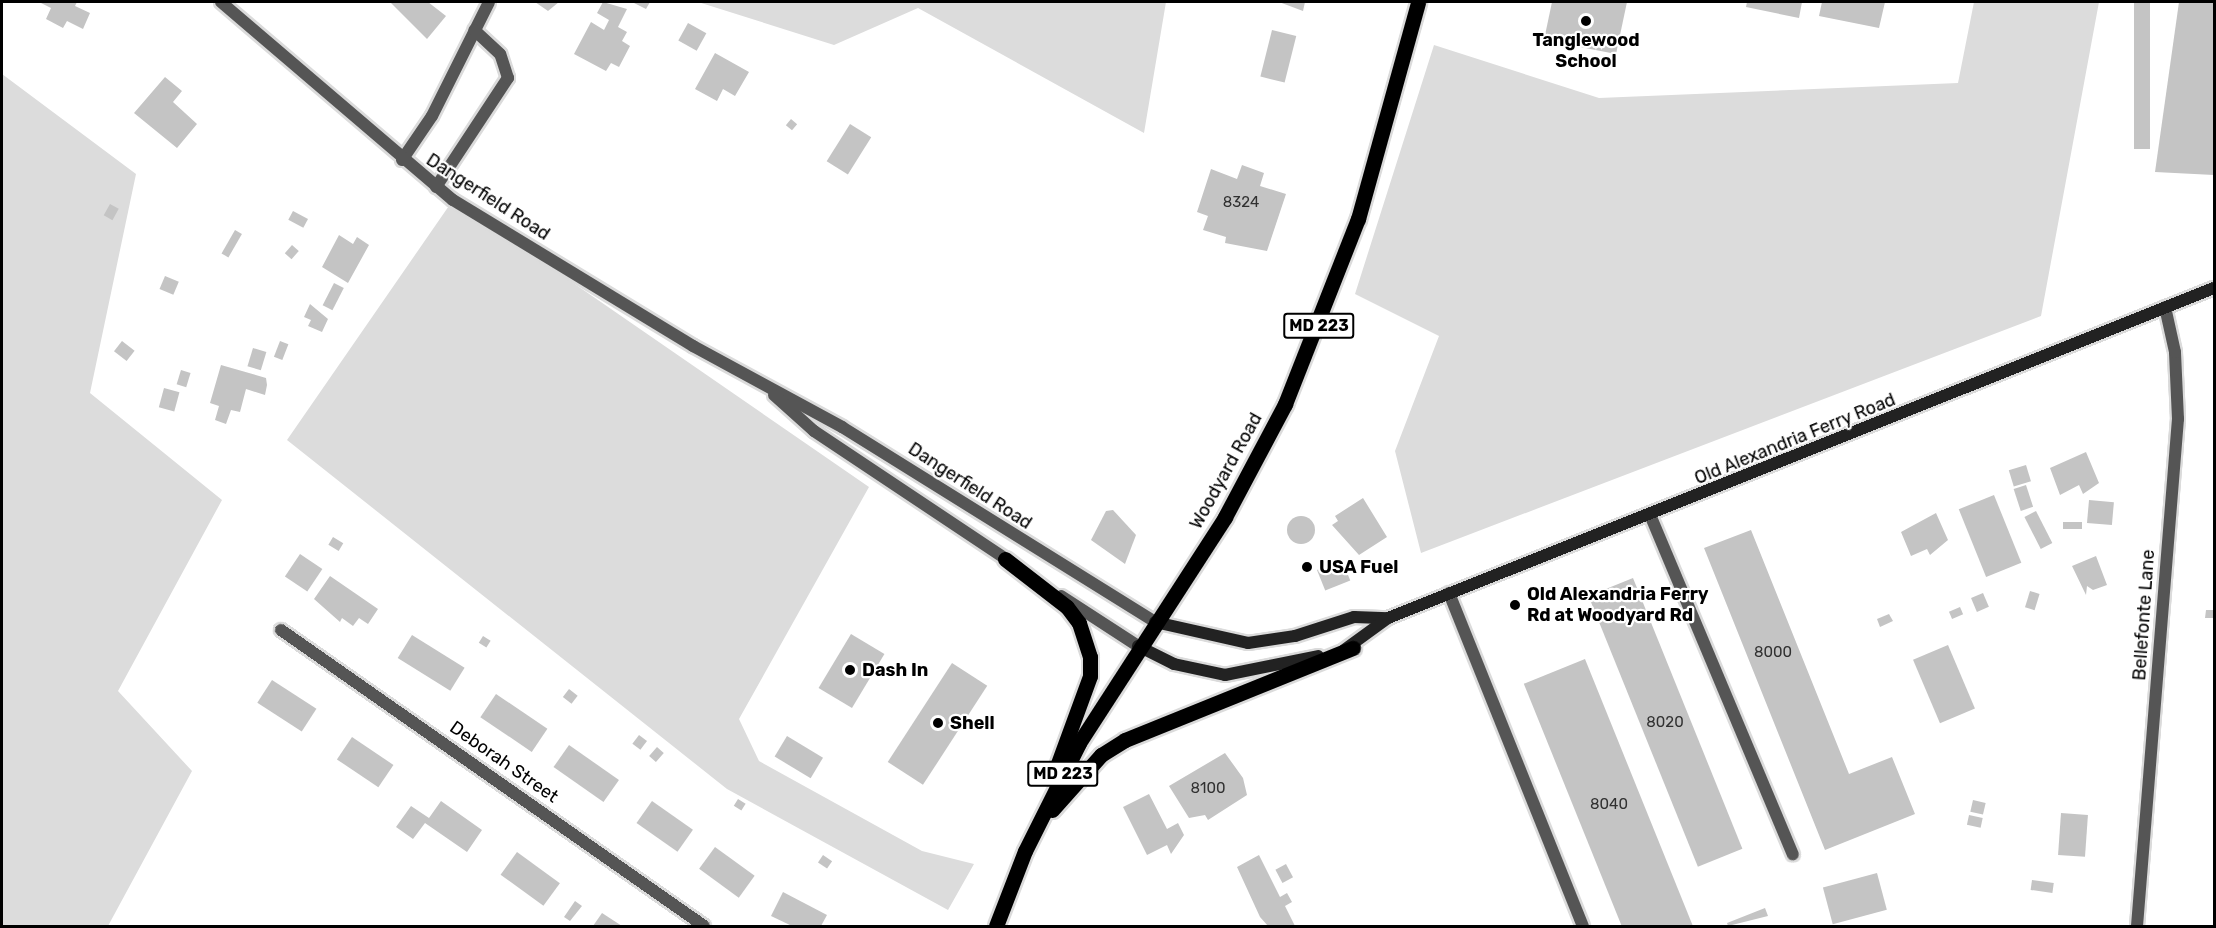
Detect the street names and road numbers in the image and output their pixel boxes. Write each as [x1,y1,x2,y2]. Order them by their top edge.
street label: Dangerfield Road [422,149,554,245]
road number: MD 223 [1283,313,1355,339]
street label: Old Alexandria Ferry Road [1691,389,1899,489]
street label: Woodyard Road [1185,409,1267,533]
street label: Dangerfield Road [904,438,1036,534]
street label: Bellefonte Lane [2129,549,2159,681]
street label: Deborah Street [446,717,562,807]
road number: MD 223 [1027,761,1099,787]

